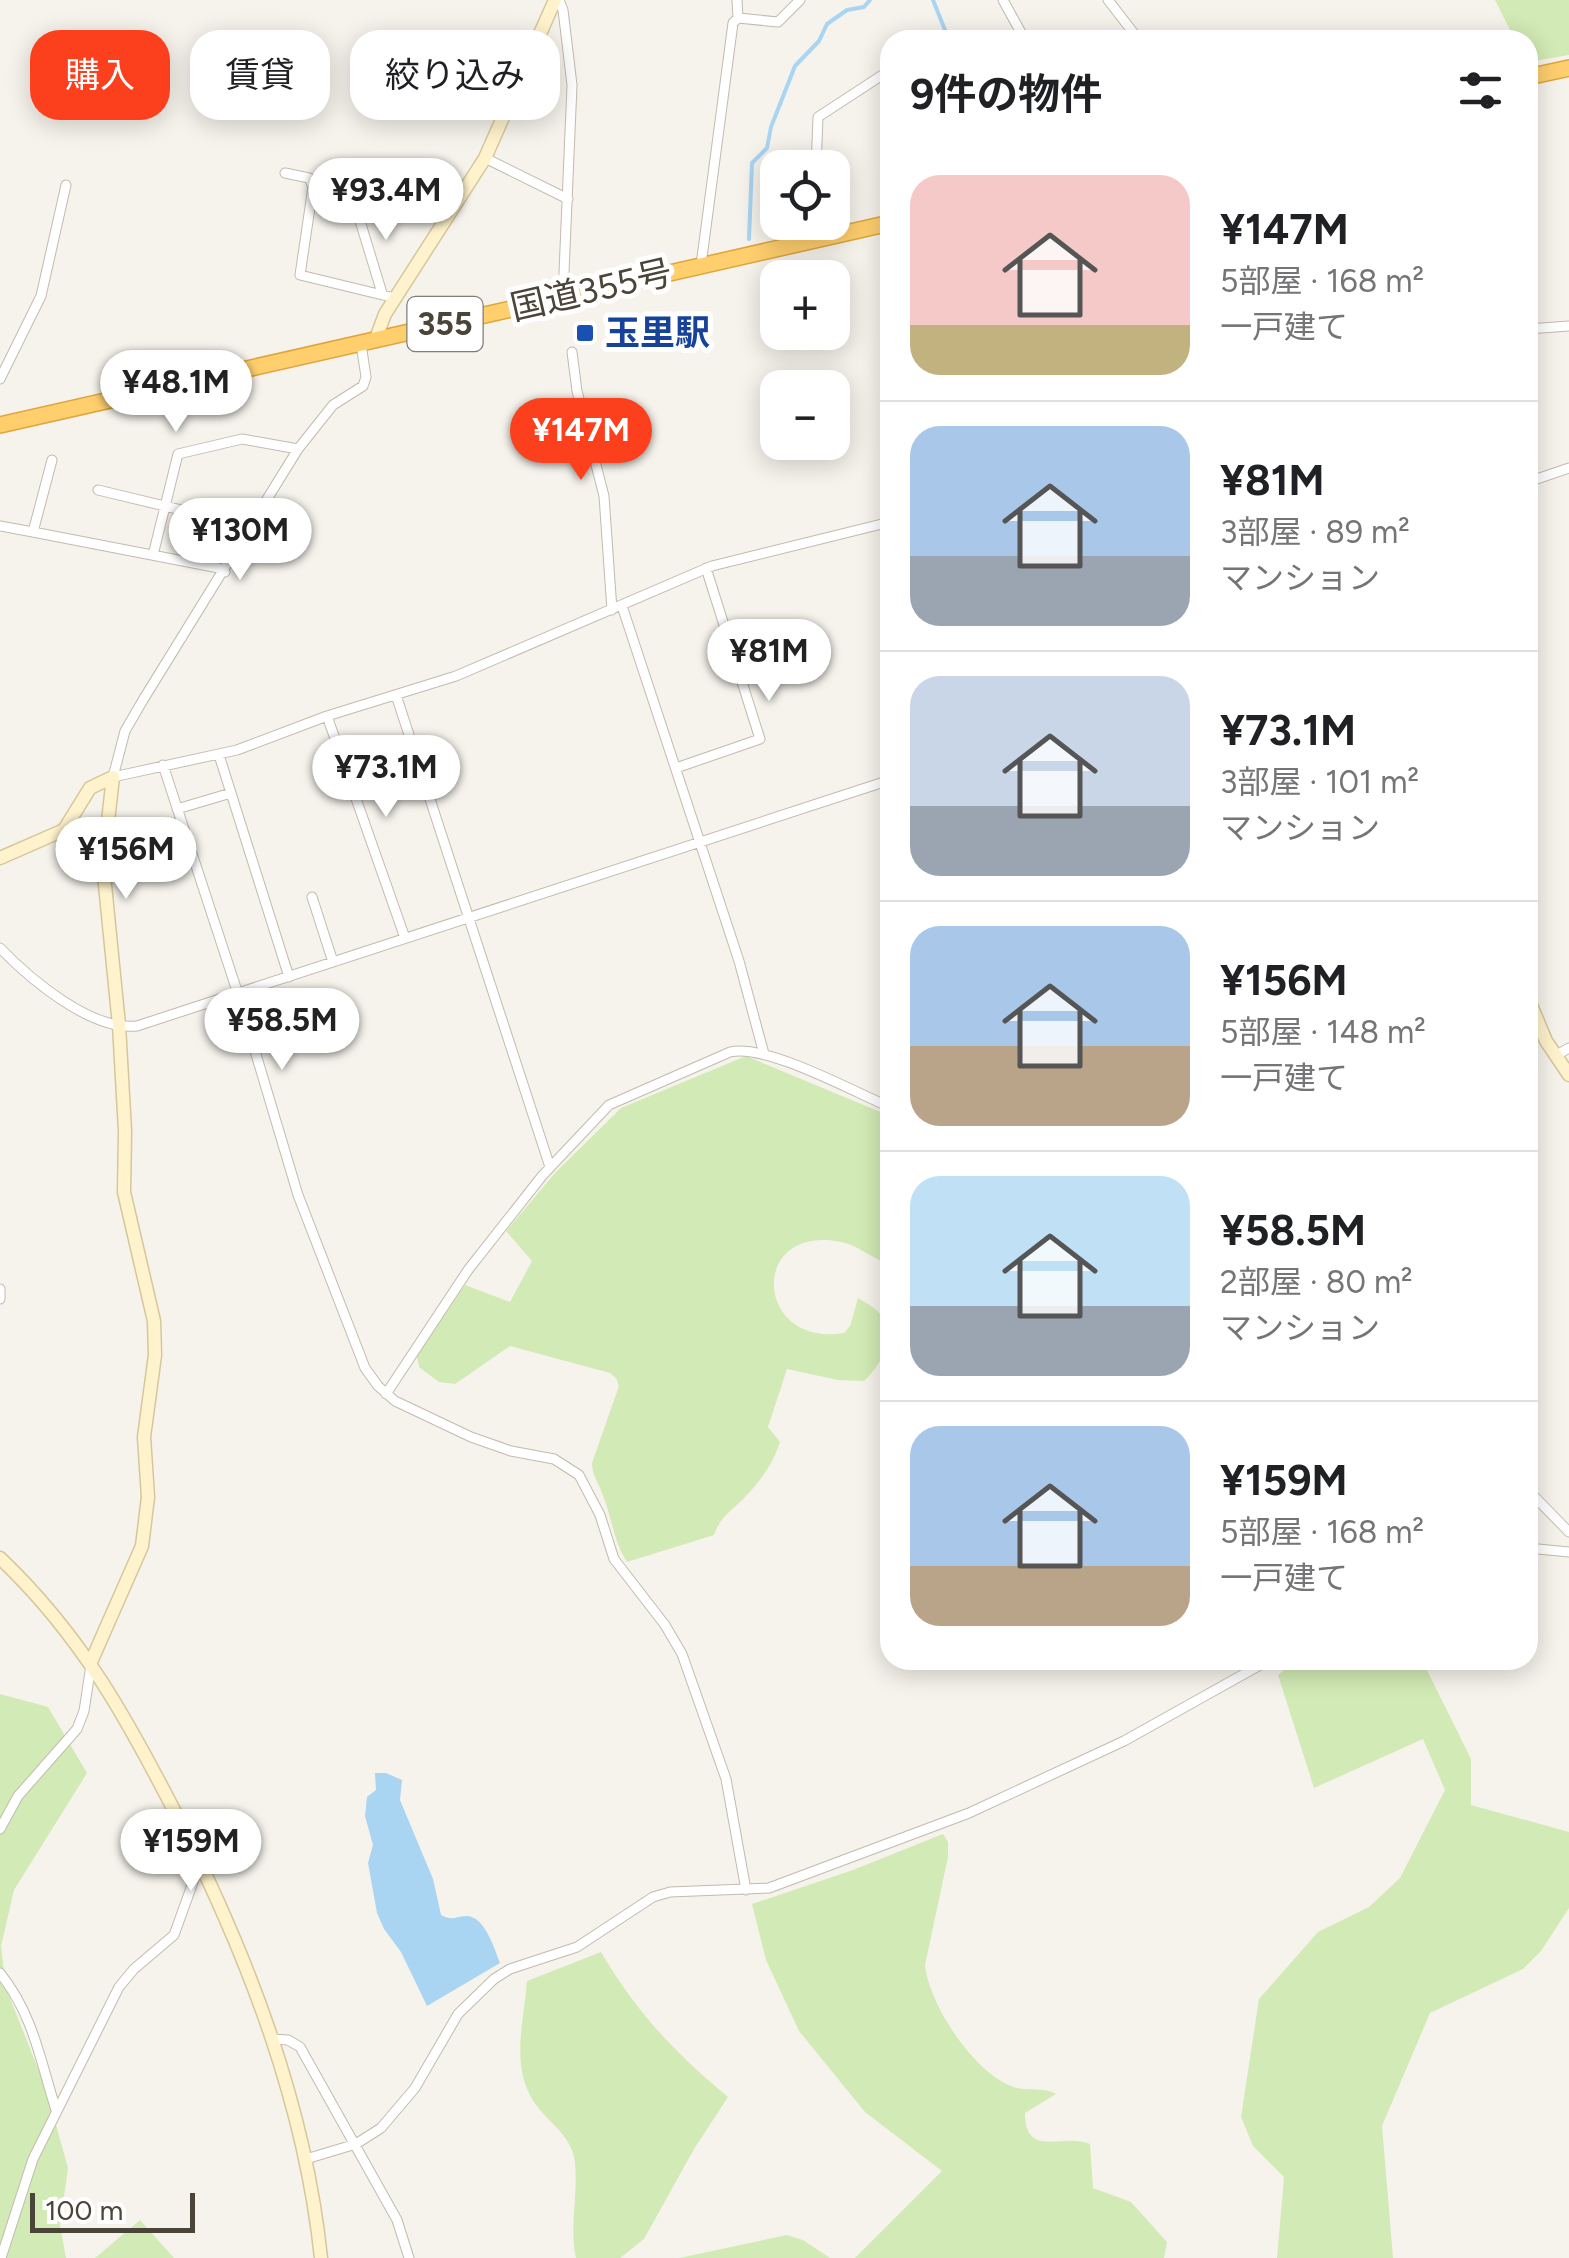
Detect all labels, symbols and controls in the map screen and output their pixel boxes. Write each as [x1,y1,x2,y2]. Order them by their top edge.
chip: 購入 [30,30,170,120]
chip: 賃貸 [190,30,330,120]
chip: 絞り込み [350,30,560,120]
icon: filters [1453,63,1508,118]
text: 9件の物件 [910,69,1102,120]
map controls [760,150,850,460]
button: locate [760,150,850,240]
pin: ¥93.4M [305,158,467,243]
text: ¥93.4M [330,171,442,209]
text: ¥147M [1220,204,1349,255]
icon: home [990,215,1110,335]
street label: 国道355号 [506,251,676,329]
button: + [760,260,850,350]
text: 5部屋 · 168 m² [1220,262,1424,300]
road number: 355 [408,297,482,351]
text: 一戸建て [1220,308,1348,346]
place label: 玉里駅 [605,312,710,354]
marker: 玉里駅 [574,322,596,344]
pin: ¥48.1M [95,350,257,435]
text: ¥48.1M [122,363,230,401]
button: − [760,370,850,460]
pin: ¥147M [511,398,651,483]
text: ¥147M [532,411,630,449]
text: ¥81M [1220,455,1324,506]
icon: home [990,466,1110,586]
pin: ¥130M [170,498,310,583]
text: ¥130M [191,511,289,549]
text: 3部屋 · 89 m² [1220,513,1410,551]
text: マンション [1220,559,1380,597]
pin: ¥81M [710,619,828,704]
text: ¥81M [729,632,809,670]
text: ¥73.1M [1220,705,1356,756]
icon: home [990,716,1110,836]
pin: ¥73.1M [305,735,467,820]
text: ¥73.1M [334,748,438,786]
text: 3部屋 · 101 m² [1220,763,1419,801]
text: マンション [1220,809,1380,847]
pin: ¥156M [56,817,196,902]
text: ¥156M [77,830,175,868]
text: ¥156M [1220,955,1348,1006]
icon: home [990,966,1110,1086]
pin: ¥58.5M [201,988,363,1073]
text: ¥58.5M [226,1001,338,1039]
text: 5部屋 · 148 m² [1220,1013,1426,1051]
text: 一戸建て [1220,1059,1348,1097]
text: ¥58.5M [1220,1205,1366,1256]
icon: home [990,1216,1110,1336]
text: 2部屋 · 80 m² [1220,1263,1413,1301]
text: マンション [1220,1309,1380,1347]
text: ¥159M [1220,1455,1348,1506]
icon: home [990,1466,1110,1586]
text: 5部屋 · 168 m² [1220,1513,1424,1551]
text: 一戸建て [1220,1559,1348,1597]
pin: ¥159M [121,1809,261,1894]
text: ¥159M [142,1822,240,1860]
scale bar [30,2188,195,2232]
text: 100 m [45,2193,123,2227]

